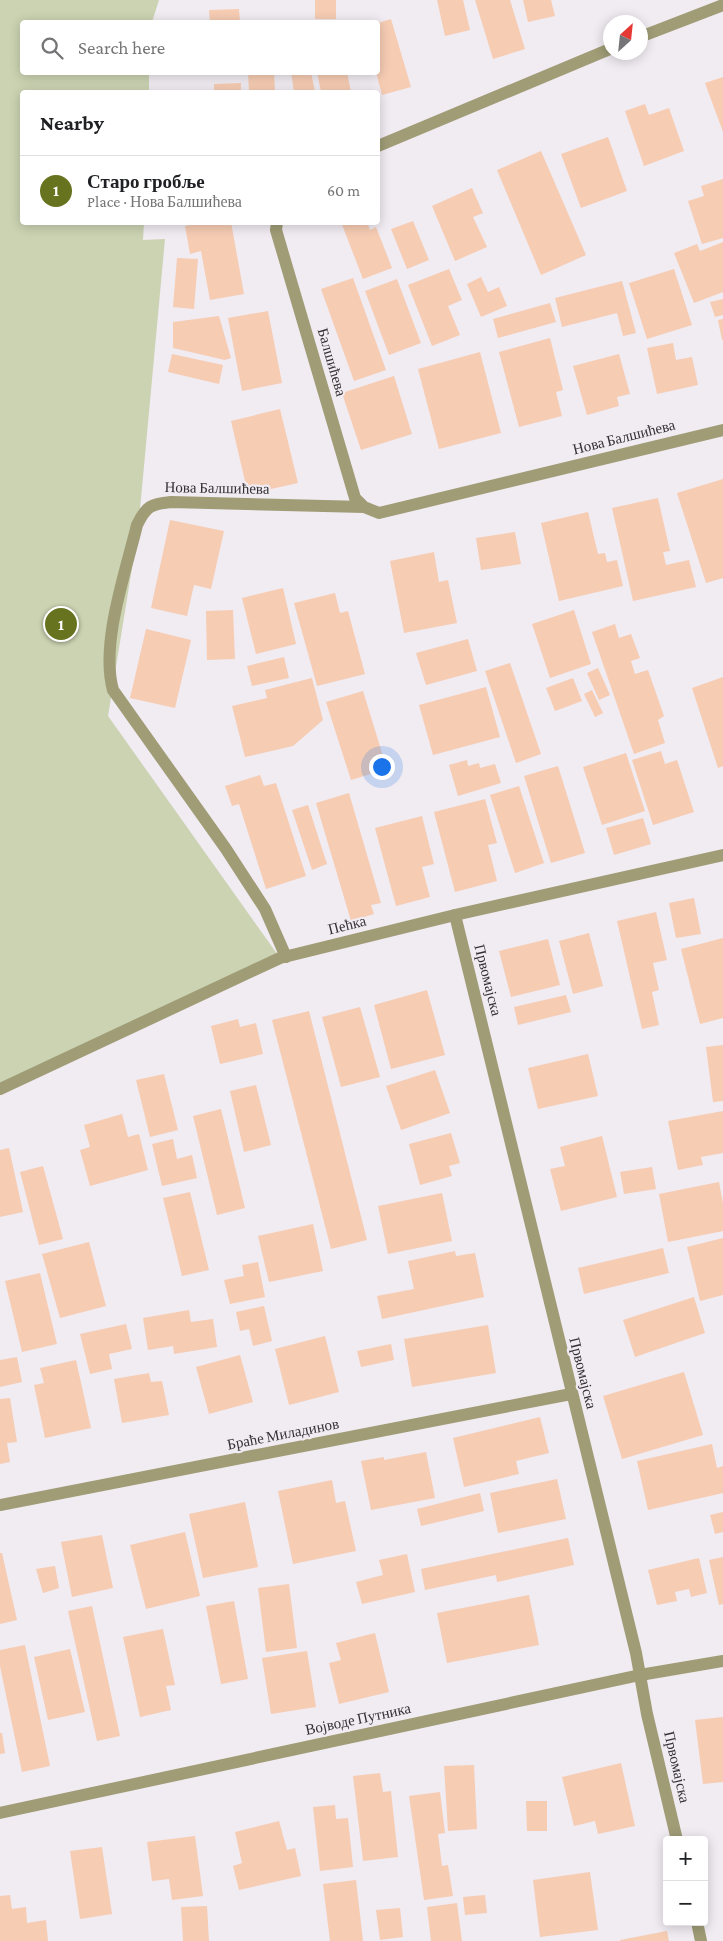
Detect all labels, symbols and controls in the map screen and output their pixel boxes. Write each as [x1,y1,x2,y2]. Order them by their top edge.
north arrow [603,15,648,60]
search box [20,20,380,75]
icon: search [38,34,66,62]
text: Search here [78,37,165,58]
text: Nearby [40,111,104,135]
text: Старо гробље [87,171,205,192]
text: 1 [53,182,59,199]
text: 60 m [327,182,360,199]
text: Place · Нова Балшићева [87,193,242,210]
street label: Балшићева [315,326,349,398]
street label: Нова Балшићева [571,416,677,457]
street label: Нова Балшићева [164,479,270,497]
pin: 1 [45,605,77,643]
your location [369,754,395,780]
street label: Пећка [326,912,368,937]
street label: Првомајска [471,943,505,1018]
street label: Првомајска [566,1336,600,1411]
street label: Браће Миладинов [226,1415,340,1453]
street label: Војводе Путника [304,1700,413,1738]
street label: Првомајска [661,1730,693,1805]
map controls [663,1836,708,1926]
button: + [663,1836,708,1881]
button: − [663,1881,708,1926]

